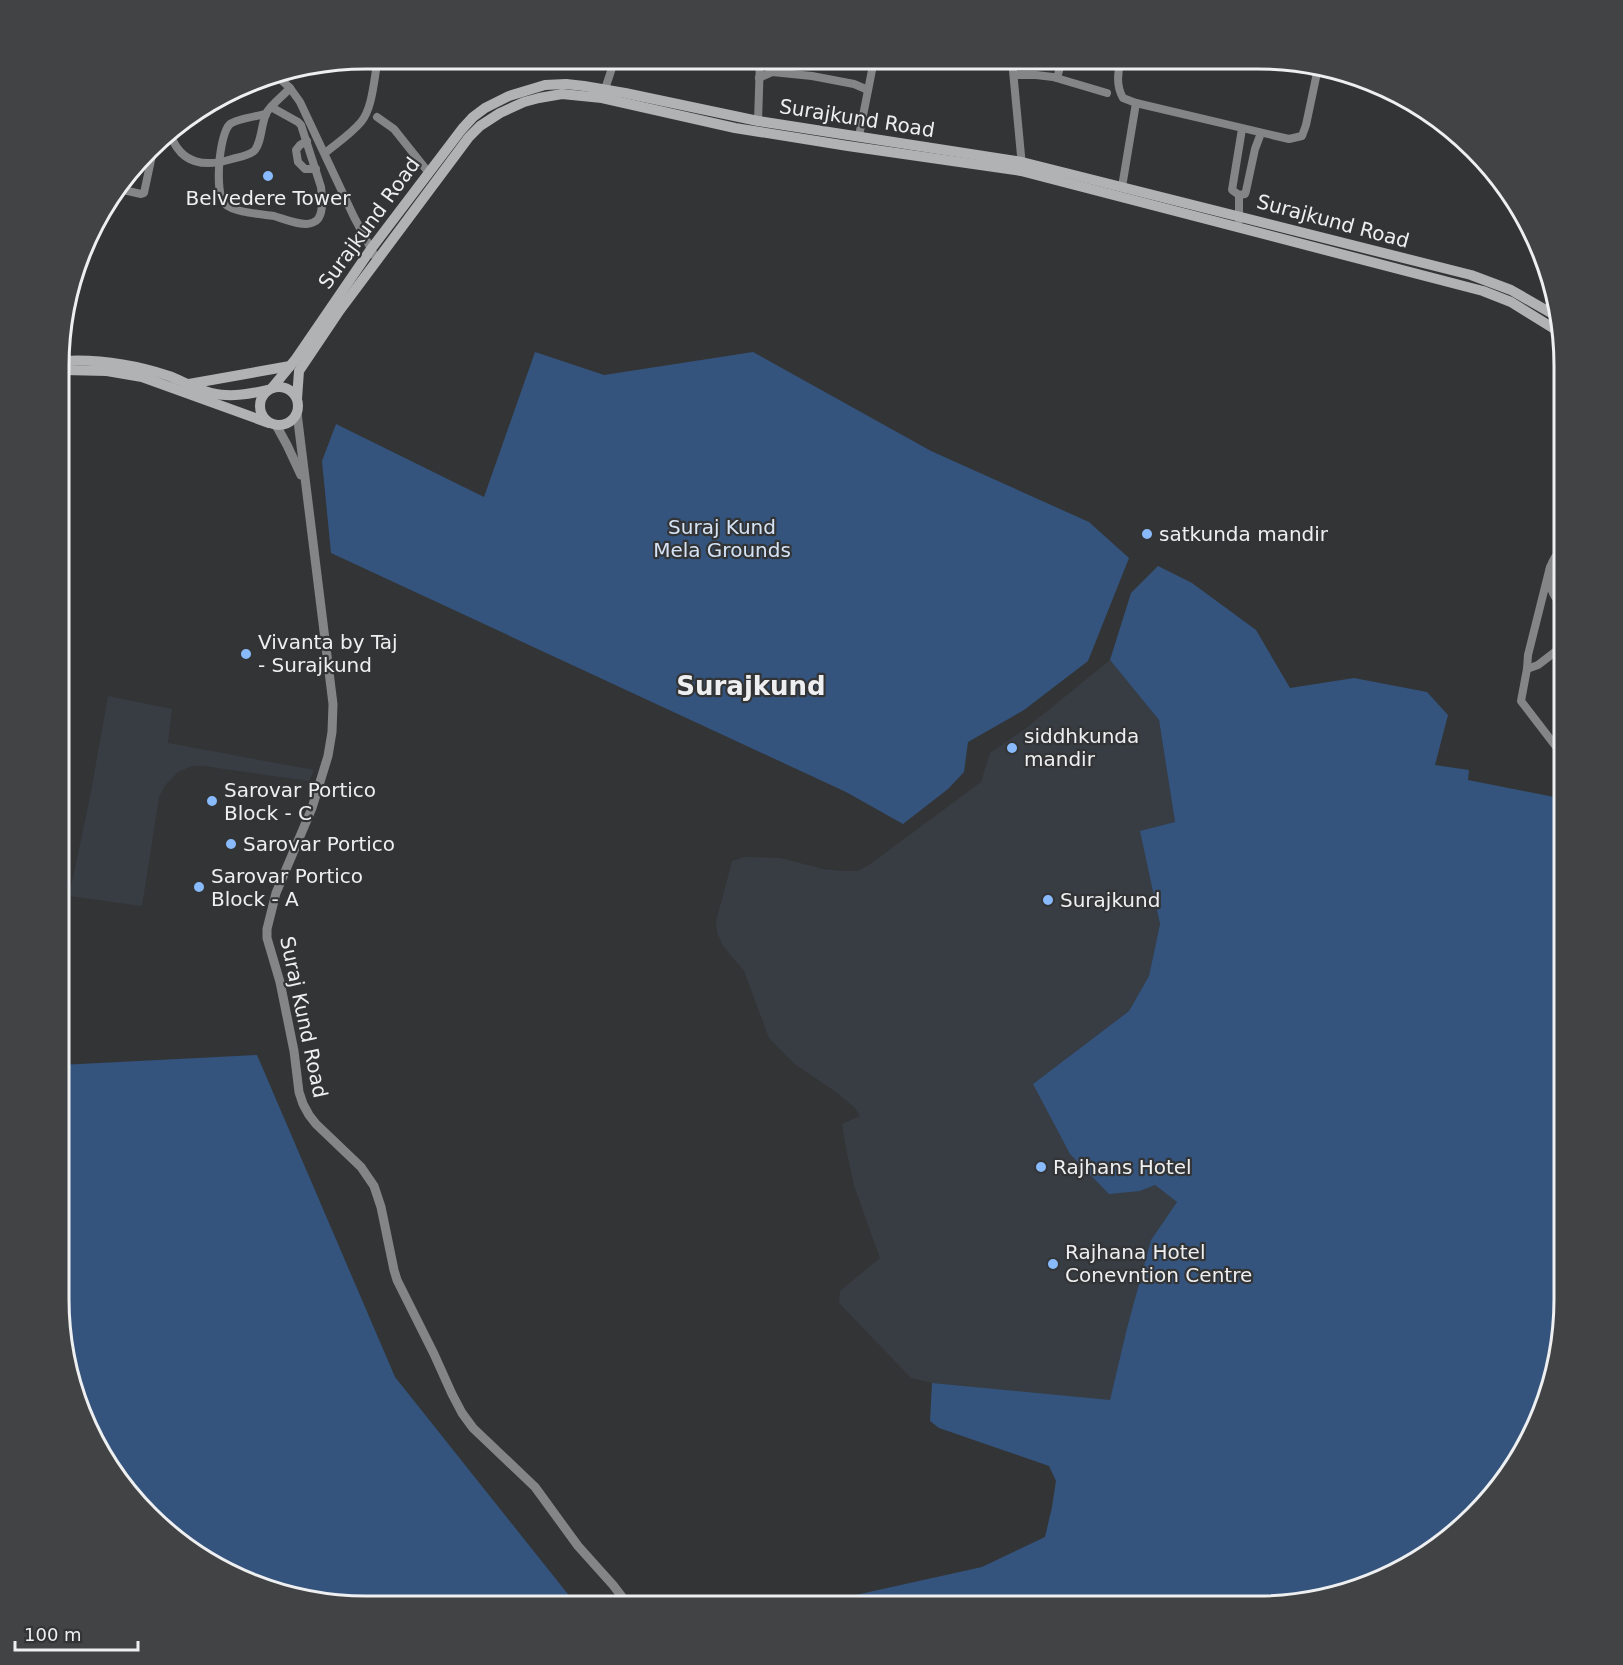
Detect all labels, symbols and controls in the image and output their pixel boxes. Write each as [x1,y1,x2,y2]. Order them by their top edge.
street label: Surajkund Road [778,94,936,142]
street label: Surajkund Road [313,152,425,294]
marker: Belvedere Tower [261,169,275,183]
place label: Belvedere Tower [185,186,351,210]
street label: Surajkund Road [1254,189,1412,253]
park label: Suraj Kund Mela Grounds [653,515,791,562]
place label: satkunda mandir [1159,522,1329,546]
marker: satkunda mandir [1140,527,1154,541]
place label: Vivanta by Taj - Surajkund [258,630,398,677]
marker: Vivanta by Taj - Surajkund [239,647,253,661]
district label: Surajkund [676,671,826,701]
place label: siddhkunda mandir [1024,724,1139,771]
marker: siddhkunda mandir [1005,741,1019,755]
place label: Sarovar Portico Block - C [224,778,376,825]
marker: Sarovar Portico Block - C [205,794,219,808]
place label: Sarovar Portico [243,832,395,856]
marker: Sarovar Portico [224,837,238,851]
place label: Sarovar Portico Block - A [211,864,363,911]
marker: Sarovar Portico Block - A [192,880,206,894]
place label: Surajkund [1060,888,1160,912]
marker: Surajkund [1041,893,1055,907]
street label: Suraj Kund Road [275,934,333,1100]
place label: Rajhans Hotel [1053,1155,1192,1179]
marker: Rajhans Hotel [1034,1160,1048,1174]
place label: Rajhana Hotel Conevntion Centre [1065,1240,1252,1287]
marker: Rajhana Hotel Conevntion Centre [1046,1257,1060,1271]
scale bar [15,1614,138,1652]
text: 100 m [24,1624,82,1645]

